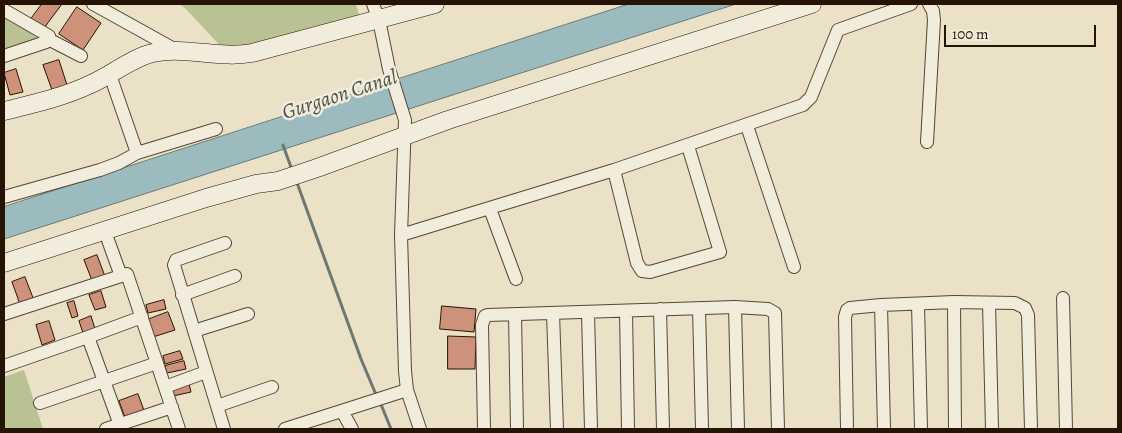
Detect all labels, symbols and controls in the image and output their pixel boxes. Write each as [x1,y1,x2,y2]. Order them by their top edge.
scale bar [947,15,1100,47]
text: 100 m [952,24,989,44]
water label: Gurgaon Canal [279,66,401,126]

